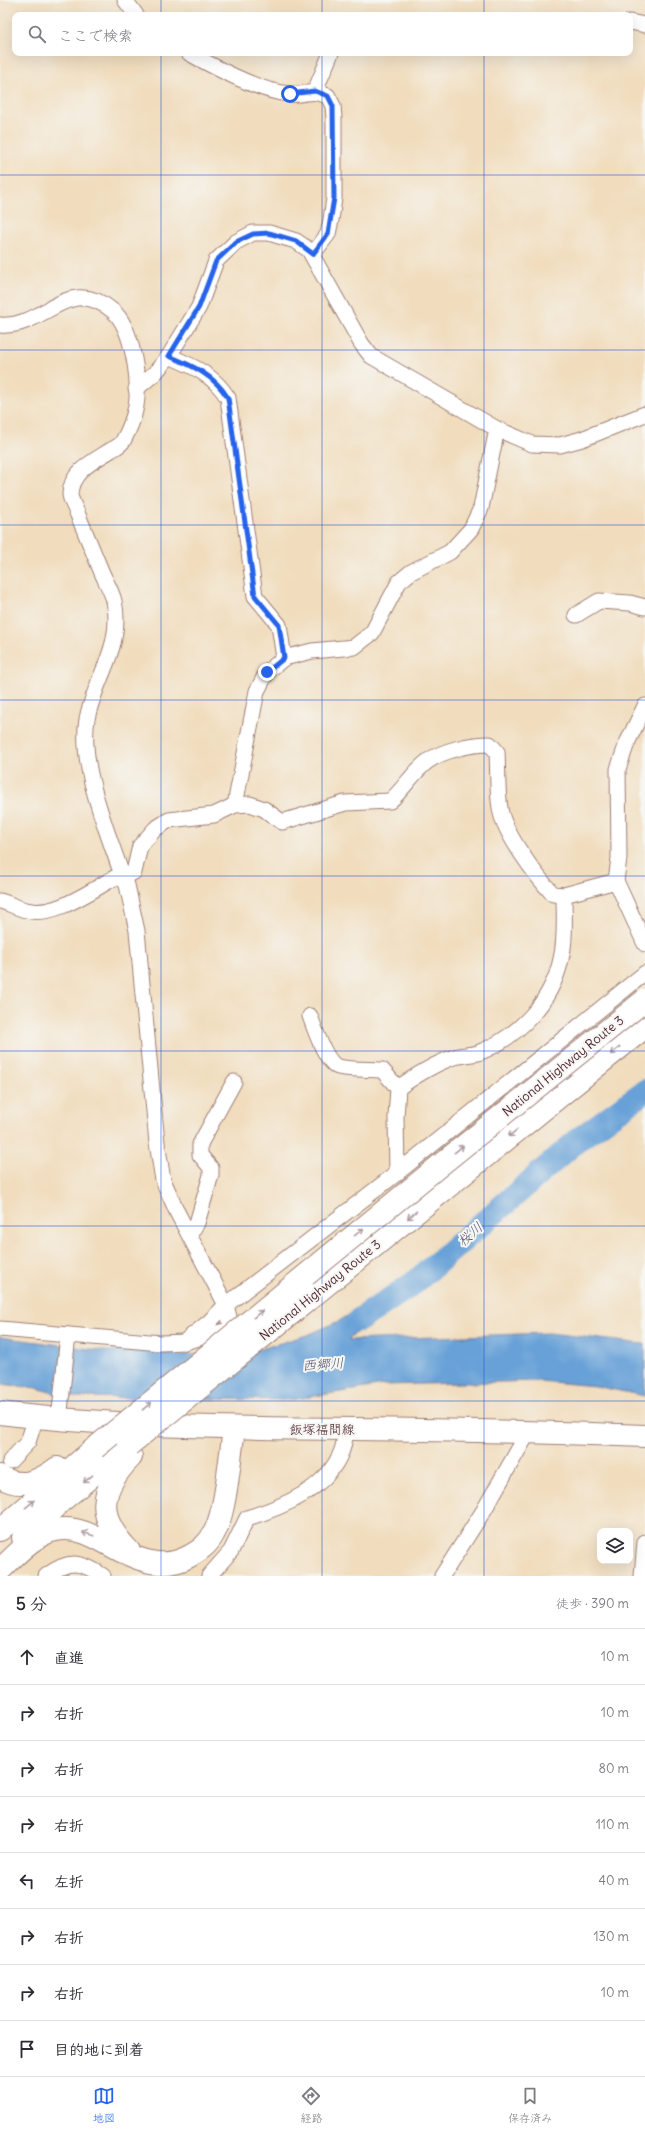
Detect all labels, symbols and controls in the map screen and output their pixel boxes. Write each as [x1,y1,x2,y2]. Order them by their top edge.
search box [12,12,633,56]
icon: search [26,23,48,45]
text: ここで検索 [58,26,133,45]
route start [281,85,299,103]
route end [258,663,276,681]
street label: National Highway Route 3 [499,1012,627,1120]
one-way arrow [609,1047,620,1056]
one-way arrow [508,1128,519,1137]
one-way arrow [454,1145,465,1154]
one-way arrow [407,1210,418,1219]
water label: 桜川 [454,1218,486,1250]
one-way arrow [353,1227,364,1236]
street label: National Highway Route 3 [256,1236,384,1344]
one-way arrow [252,1310,263,1318]
water label: 西郷川 [301,1354,345,1374]
one-way arrow [141,1401,152,1410]
street label: 飯塚福間線 [289,1421,355,1438]
one-way arrow [83,1475,94,1484]
one-way arrow [24,1500,35,1509]
map controls [597,1528,633,1564]
button: layers [597,1528,633,1564]
one-way arrow [81,1530,94,1537]
text: 5 分 [16,1593,47,1615]
text: 徒歩 · 390 m [556,1595,629,1612]
icon: ahead [16,1646,38,1668]
text: 直進 [54,1648,84,1667]
text: 10 m [601,1648,629,1665]
icon: right [16,1702,38,1724]
text: 右折 [54,1704,84,1723]
text: 10 m [601,1704,629,1721]
icon: right [16,1758,38,1780]
text: 右折 [54,1760,84,1779]
text: 80 m [598,1760,629,1777]
icon: right [16,1814,38,1836]
text: 右折 [54,1816,84,1835]
text: 110 m [596,1816,629,1833]
icon: left [16,1870,38,1892]
text: 左折 [54,1872,84,1891]
text: 40 m [598,1872,629,1889]
icon: right [16,1926,38,1948]
text: 右折 [54,1928,84,1947]
text: 130 m [593,1928,629,1945]
icon: right [16,1982,38,2004]
text: 右折 [54,1984,84,2003]
text: 10 m [601,1984,629,2001]
icon: arrive [16,2038,38,2060]
text: 目的地に到着 [54,2040,144,2059]
tab: 地図 [93,2085,115,2125]
tab: 経路 [300,2085,322,2125]
tab: 保存済み [508,2085,552,2125]

